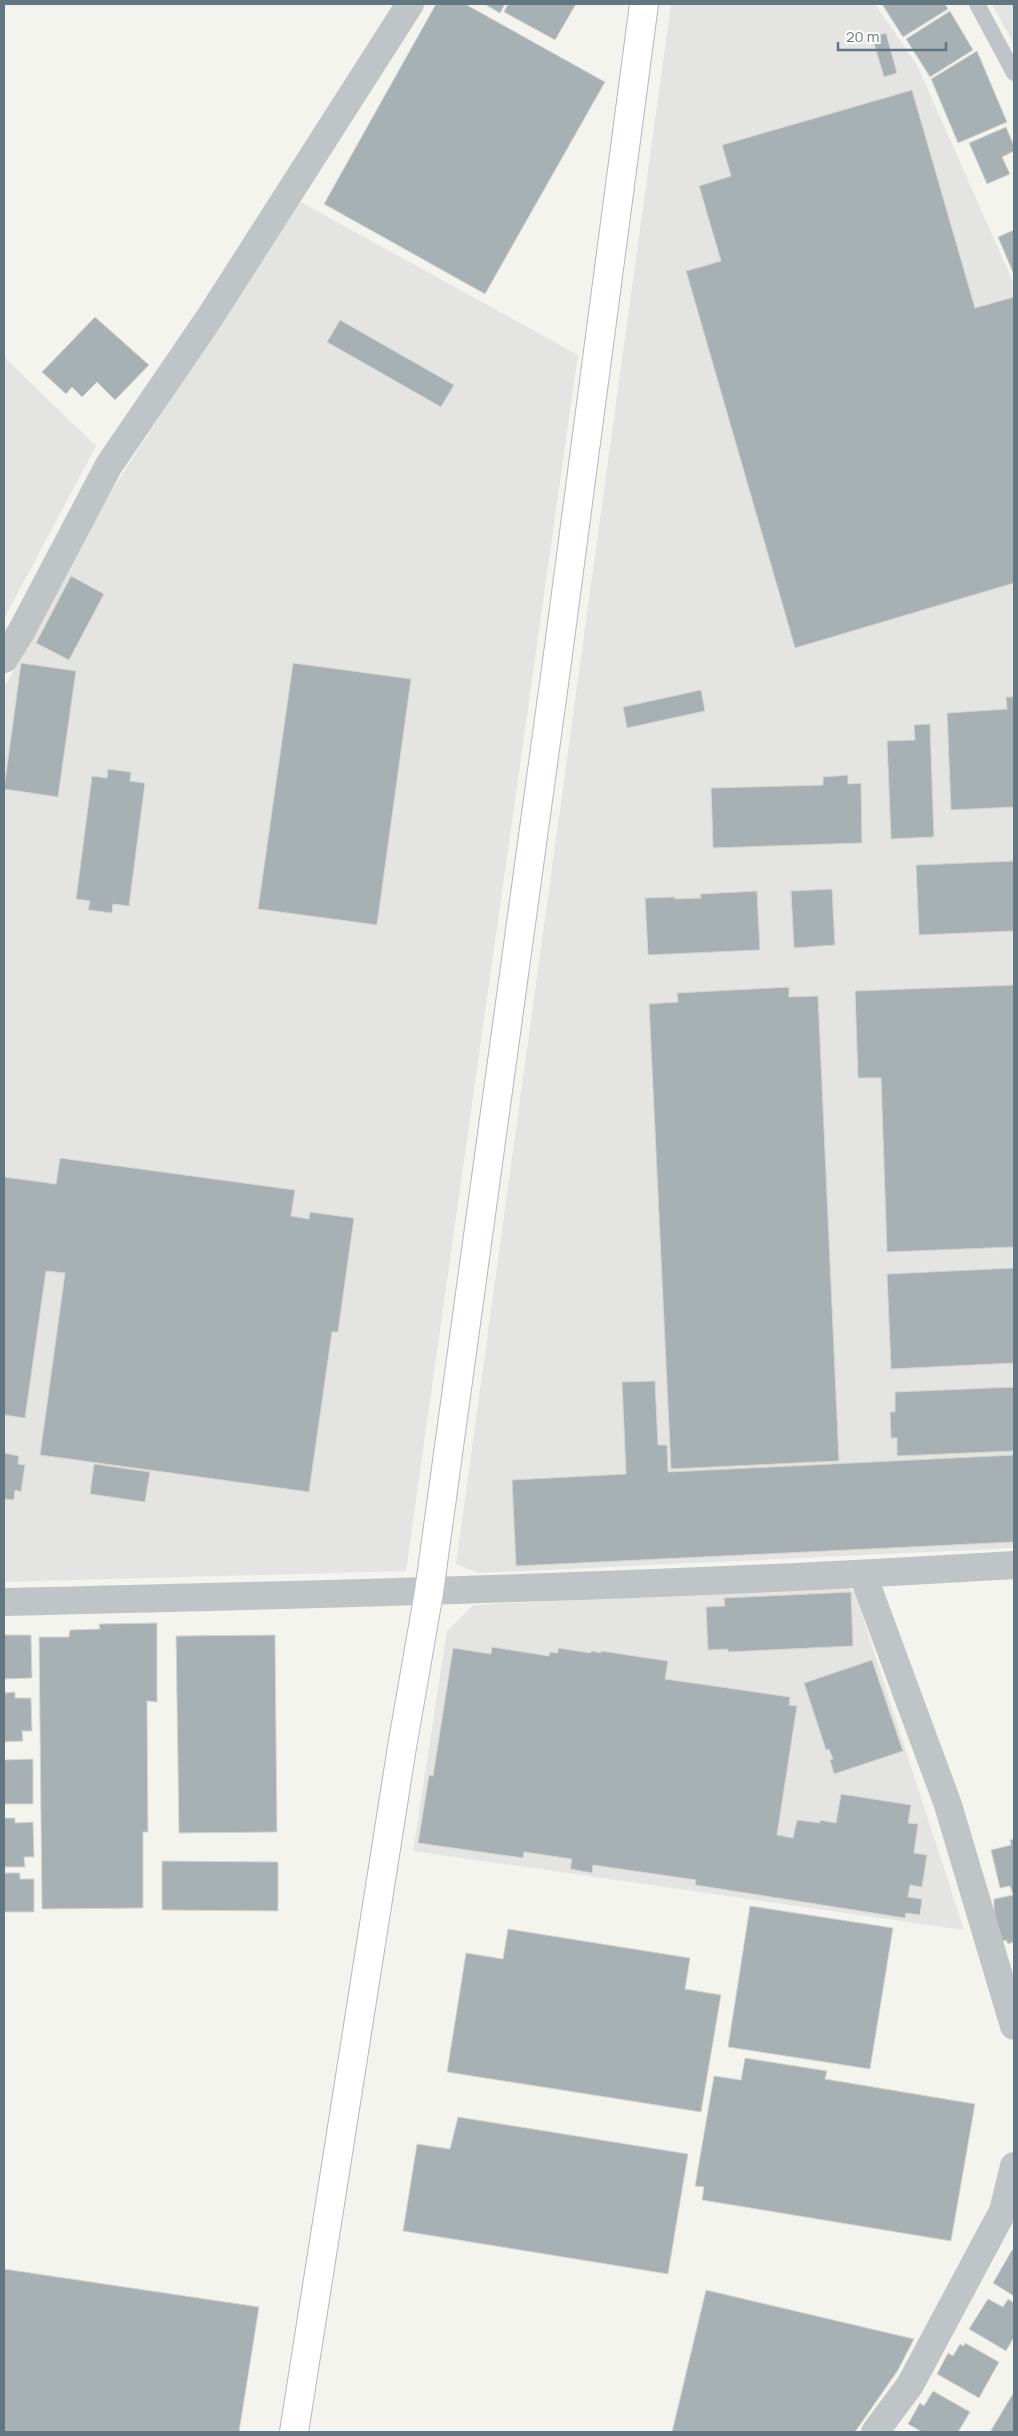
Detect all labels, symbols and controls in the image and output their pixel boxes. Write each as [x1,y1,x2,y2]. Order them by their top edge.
scale bar [838,20,946,52]
text: 20 m [846,26,879,47]

